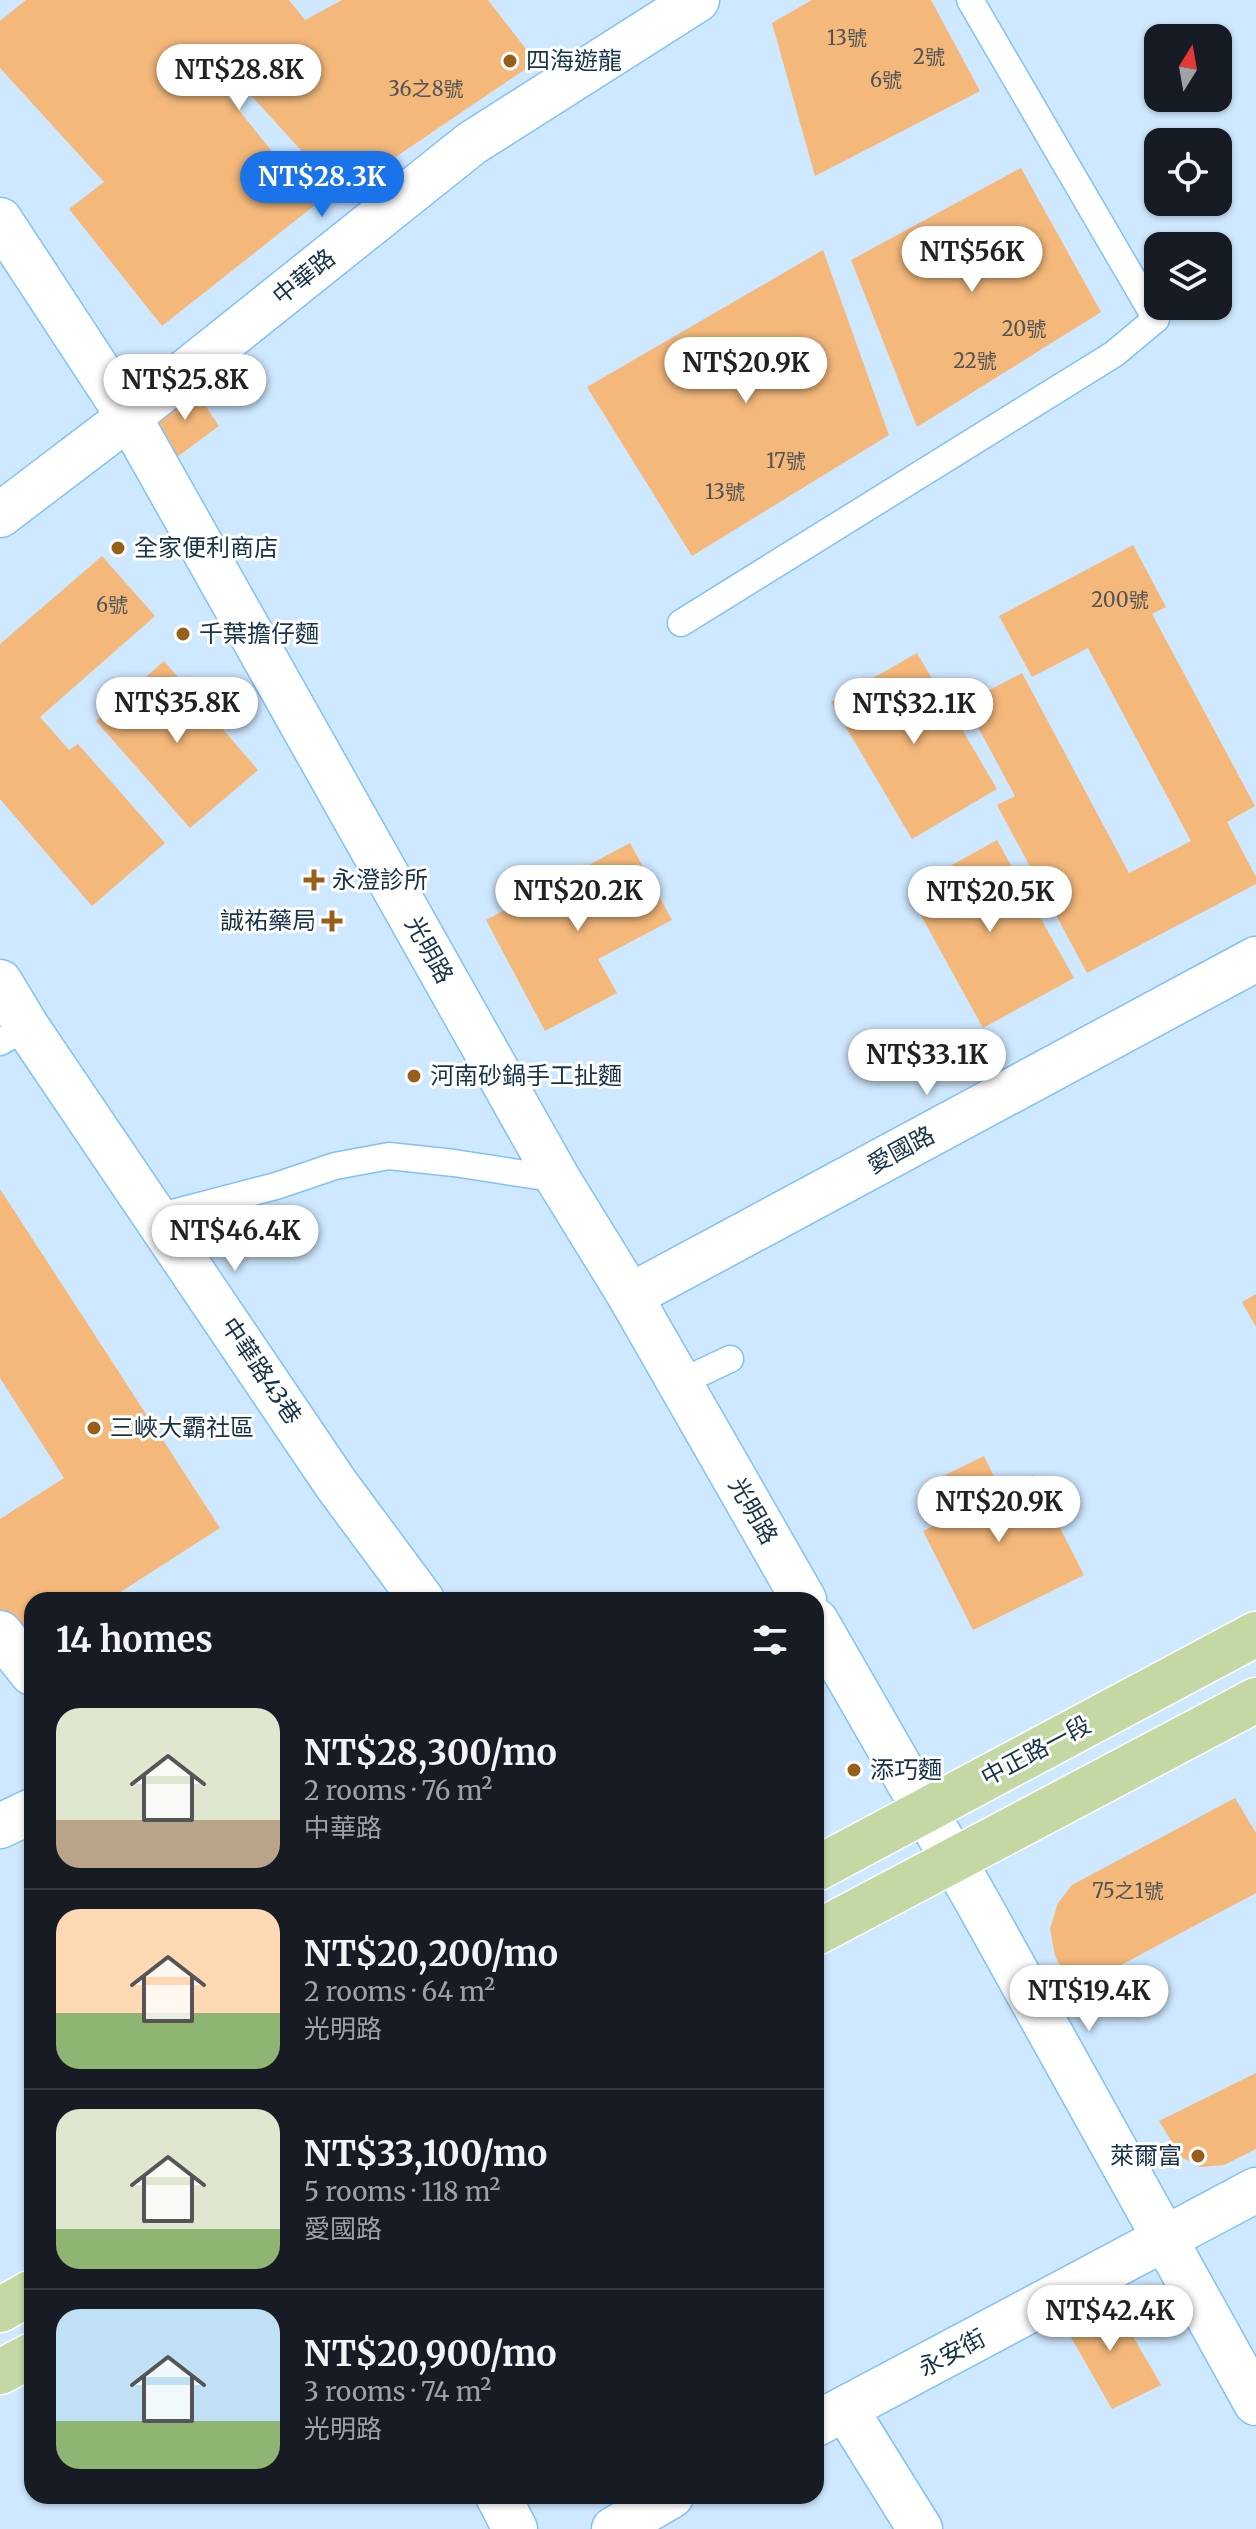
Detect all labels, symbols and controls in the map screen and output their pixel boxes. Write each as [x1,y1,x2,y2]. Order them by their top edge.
north arrow [1144,24,1232,112]
map controls [1144,24,1232,320]
house number: 13號 [827,25,867,50]
pin: NT$28.8K [156,44,322,112]
house number: 2號 [913,44,945,69]
place label: 四海遊龍 [526,45,622,76]
marker: 四海遊龍 [501,52,519,70]
text: NT$28.8K [174,53,304,86]
house number: 6號 [870,67,902,92]
house number: 36之8號 [388,76,464,101]
button: locate [1144,128,1232,216]
pin: NT$28.3K [239,151,405,219]
text: NT$28.3K [258,160,386,193]
pin: NT$56K [907,226,1037,294]
button: layers [1144,232,1232,320]
text: NT$56K [920,235,1024,268]
street label: 中華路 [266,242,341,311]
house number: 20號 [1002,316,1046,341]
pin: NT$20.9K [663,337,829,405]
text: NT$20.9K [682,346,810,379]
house number: 22號 [953,348,997,373]
pin: NT$25.8K [102,354,268,422]
text: NT$25.8K [121,363,249,396]
house number: 17號 [766,448,806,473]
house number: 13號 [705,479,745,504]
place label: 全家便利商店 [134,532,278,563]
marker: 全家便利商店 [109,539,127,557]
house number: 200號 [1091,587,1149,612]
house number: 6號 [96,592,128,617]
place label: 千葉擔仔麵 [199,618,319,649]
marker: 千葉擔仔麵 [174,625,192,643]
pin: NT$35.8K [94,677,260,745]
pin: NT$32.1K [831,678,997,746]
text: NT$35.8K [114,686,240,719]
text: NT$32.1K [852,687,976,720]
place label: 永澄診所 [332,864,428,895]
pin: NT$20.2K [495,865,661,933]
pin: NT$20.5K [907,866,1073,934]
marker: 永澄診所 [303,869,325,891]
text: NT$20.2K [513,874,643,907]
text: NT$20.5K [926,875,1054,908]
place label: 誠祐藥局 [220,905,316,936]
street label: 光明路 [398,911,460,989]
marker: 誠祐藥局 [323,912,341,930]
pin: NT$33.1K [844,1029,1010,1097]
text: NT$33.1K [866,1038,988,1071]
place label: 河南砂鍋手工扯麵 [430,1060,622,1091]
marker: 河南砂鍋手工扯麵 [405,1067,423,1085]
street label: 愛國路 [862,1119,940,1180]
pin: NT$46.4K [152,1205,318,1273]
text: NT$46.4K [170,1214,300,1247]
street label: 中華路43巷 [214,1311,309,1430]
place label: 三峽大霸社區 [110,1412,254,1443]
marker: 三峽大霸社區 [85,1419,103,1437]
street label: 光明路 [722,1472,785,1550]
pin: NT$20.9K [916,1476,1082,1544]
text: NT$20.9K [935,1485,1063,1518]
icon: filters [748,1618,792,1662]
text: 14 homes [56,1619,213,1661]
street label: 中正路一段 [976,1709,1096,1792]
text: NT$28,300/mo [304,1732,557,1774]
icon: home [120,1740,216,1836]
place label: 添巧麵 [870,1754,942,1785]
marker: 添巧麵 [845,1761,863,1779]
text: 2 rooms · 76 m² [304,1774,492,1807]
text: 中華路 [304,1811,382,1844]
house number: 75之1號 [1092,1878,1164,1903]
text: NT$20,200/mo [304,1933,558,1975]
icon: home [120,1941,216,2037]
pin: NT$19.4K [1006,1965,1172,2033]
text: NT$19.4K [1027,1974,1151,2007]
text: 2 rooms · 64 m² [304,1975,495,2008]
text: 光明路 [304,2012,382,2045]
text: NT$33,100/mo [304,2133,547,2175]
place label: 萊爾富 [1110,2140,1182,2171]
icon: home [120,2141,216,2237]
marker: 萊爾富 [1189,2147,1207,2165]
text: 5 rooms · 118 m² [304,2175,500,2208]
text: 愛國路 [304,2212,382,2245]
pin: NT$42.4K [1027,2285,1193,2353]
text: NT$42.4K [1045,2294,1175,2327]
street label: 永安街 [913,2322,991,2383]
text: NT$20,900/mo [304,2333,557,2375]
icon: home [120,2341,216,2437]
text: 3 rooms · 74 m² [304,2375,491,2408]
text: 光明路 [304,2412,382,2445]

